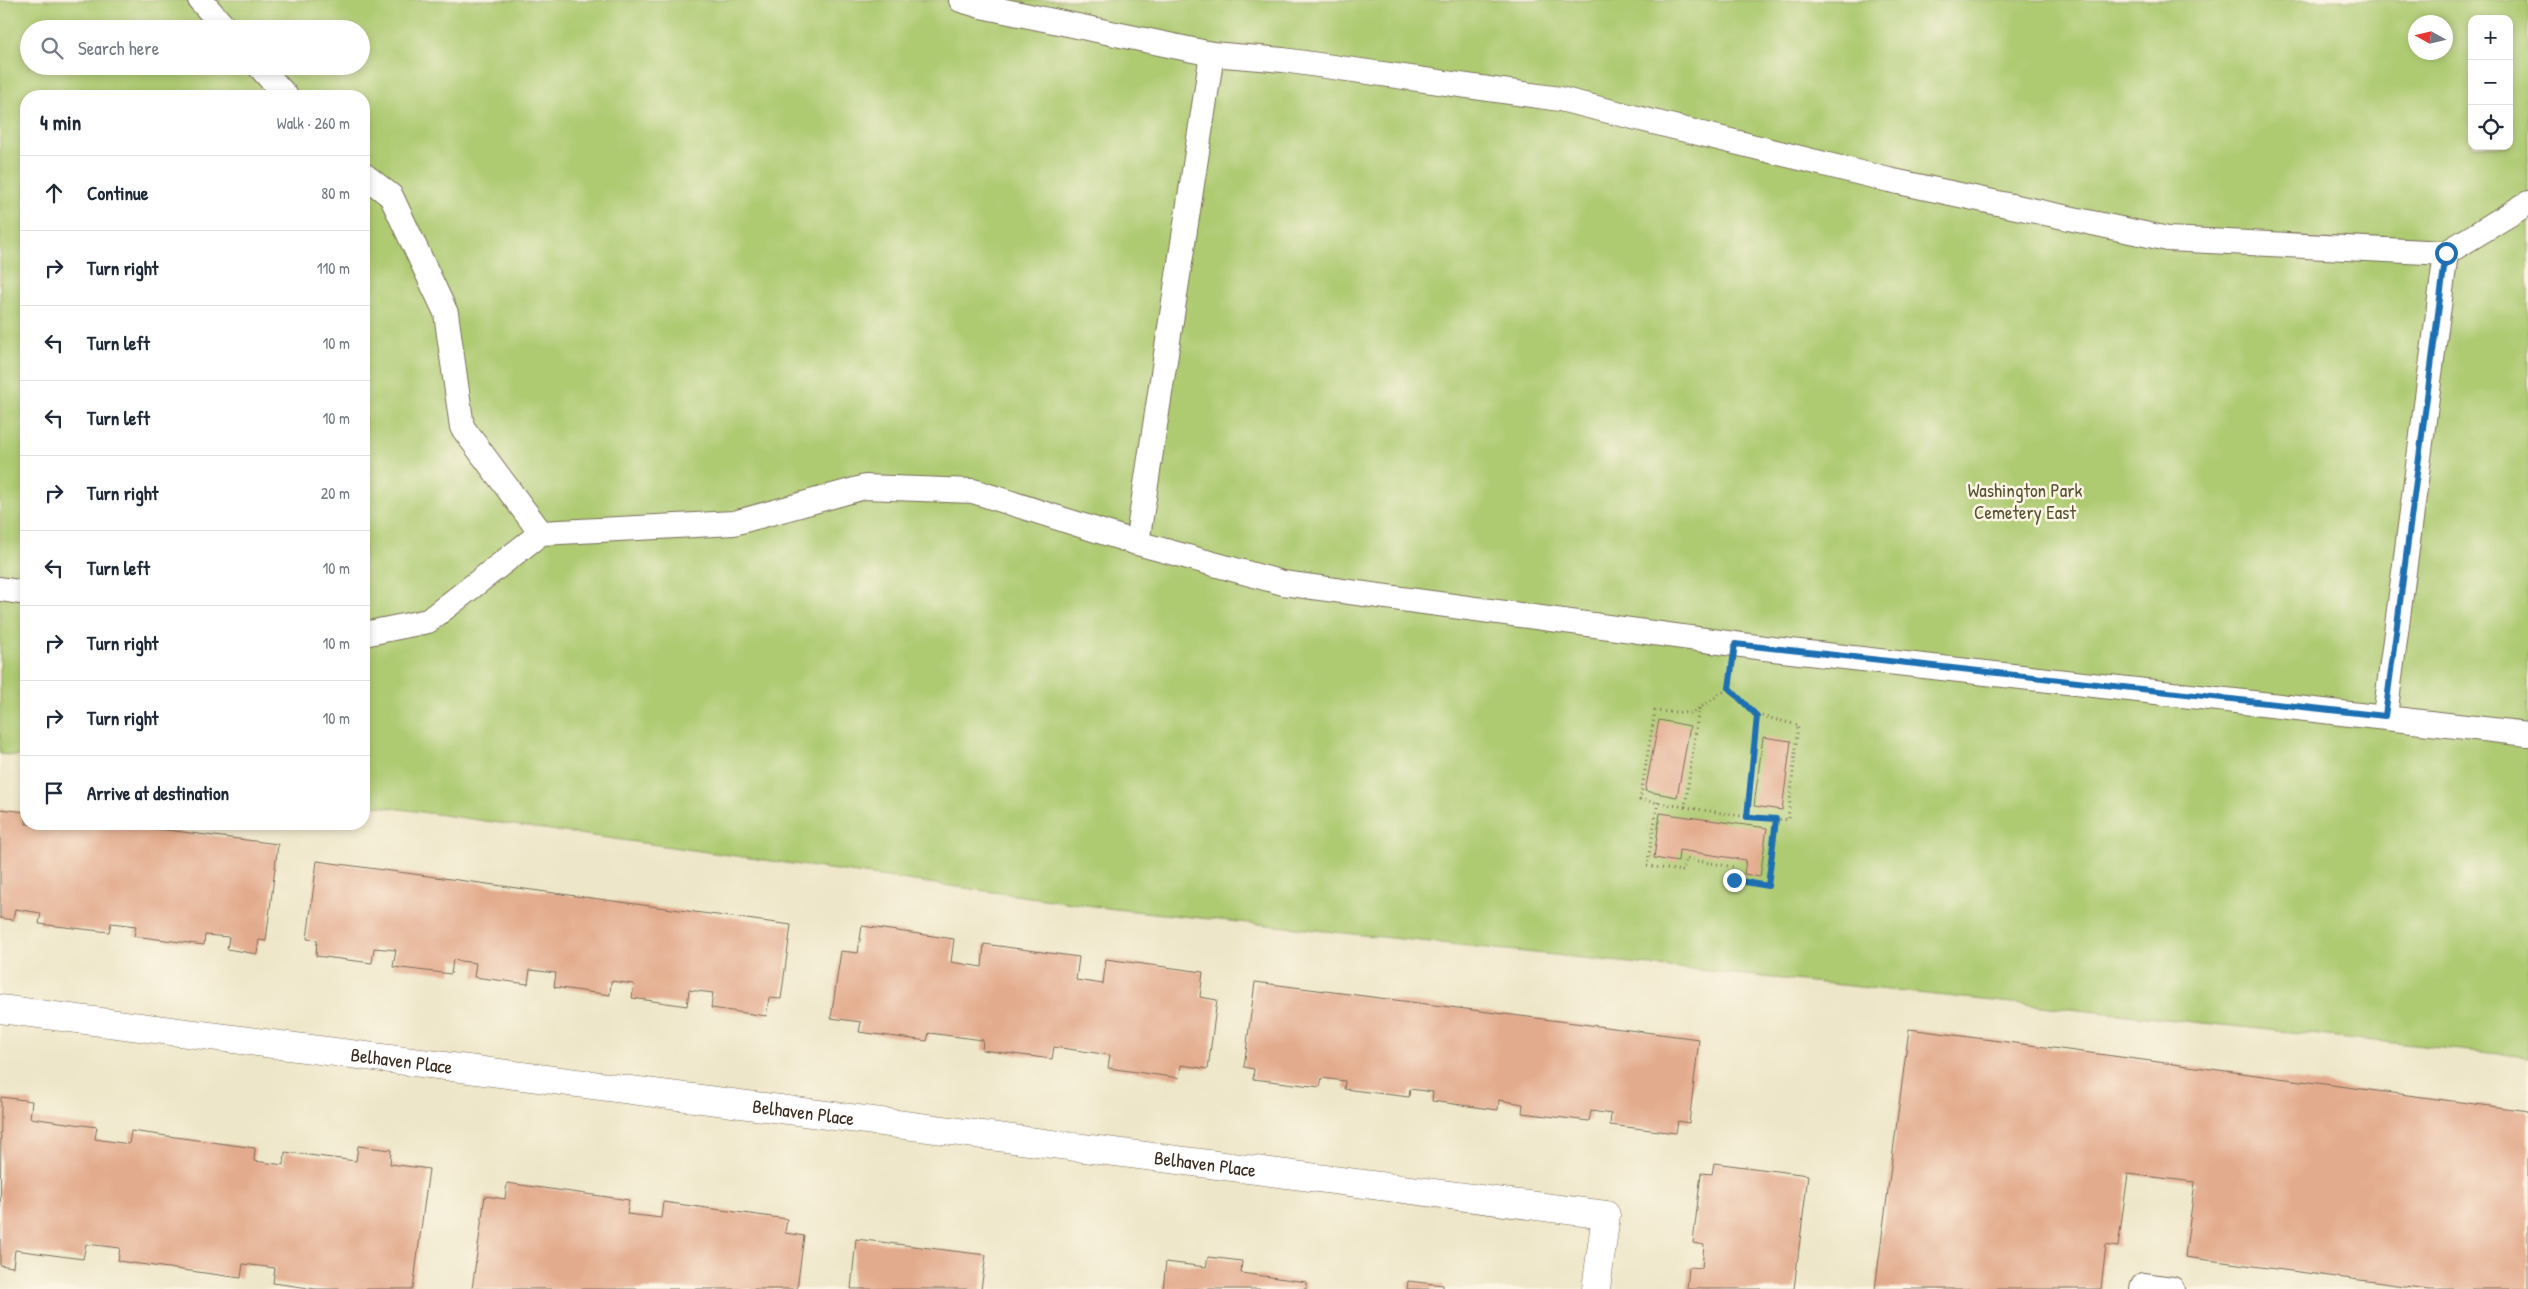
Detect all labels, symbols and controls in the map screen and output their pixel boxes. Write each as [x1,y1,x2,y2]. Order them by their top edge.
north arrow [2408,15,2453,60]
map controls [2468,15,2513,150]
button: + [2468,15,2513,60]
search box [20,20,370,75]
icon: search [38,34,66,62]
text: Search here [78,35,159,61]
button: − [2468,60,2513,105]
button: locate [2468,105,2513,150]
text: 4 min [40,108,81,137]
text: Walk · 260 m [277,112,350,134]
icon: ahead [40,179,68,207]
text: Continue [87,180,148,206]
text: 80 m [321,182,350,204]
route start [2435,242,2458,265]
icon: right [40,254,68,282]
text: Turn right [87,255,158,281]
text: 110 m [317,257,350,279]
icon: left [40,329,68,357]
text: Turn left [87,330,150,356]
text: 10 m [322,332,350,354]
icon: left [40,404,68,432]
text: Turn left [87,405,150,431]
text: 10 m [322,407,350,429]
park label: Washington Park Cemetery East [1968,477,2082,525]
icon: right [40,479,68,507]
text: Turn right [87,480,158,506]
text: 20 m [321,482,350,504]
icon: left [40,554,68,582]
text: Turn left [87,555,150,581]
text: 10 m [322,557,350,579]
icon: right [40,629,68,657]
text: Turn right [87,630,158,656]
text: 10 m [322,632,350,654]
icon: right [40,704,68,732]
text: Turn right [87,705,158,731]
text: 10 m [322,707,350,729]
icon: arrive [40,779,68,807]
text: Arrive at destination [87,780,229,806]
route end [1723,869,1746,892]
street label: Belhaven Place [349,1041,455,1080]
street label: Belhaven Place [751,1093,856,1132]
street label: Belhaven Place [1153,1144,1258,1183]

